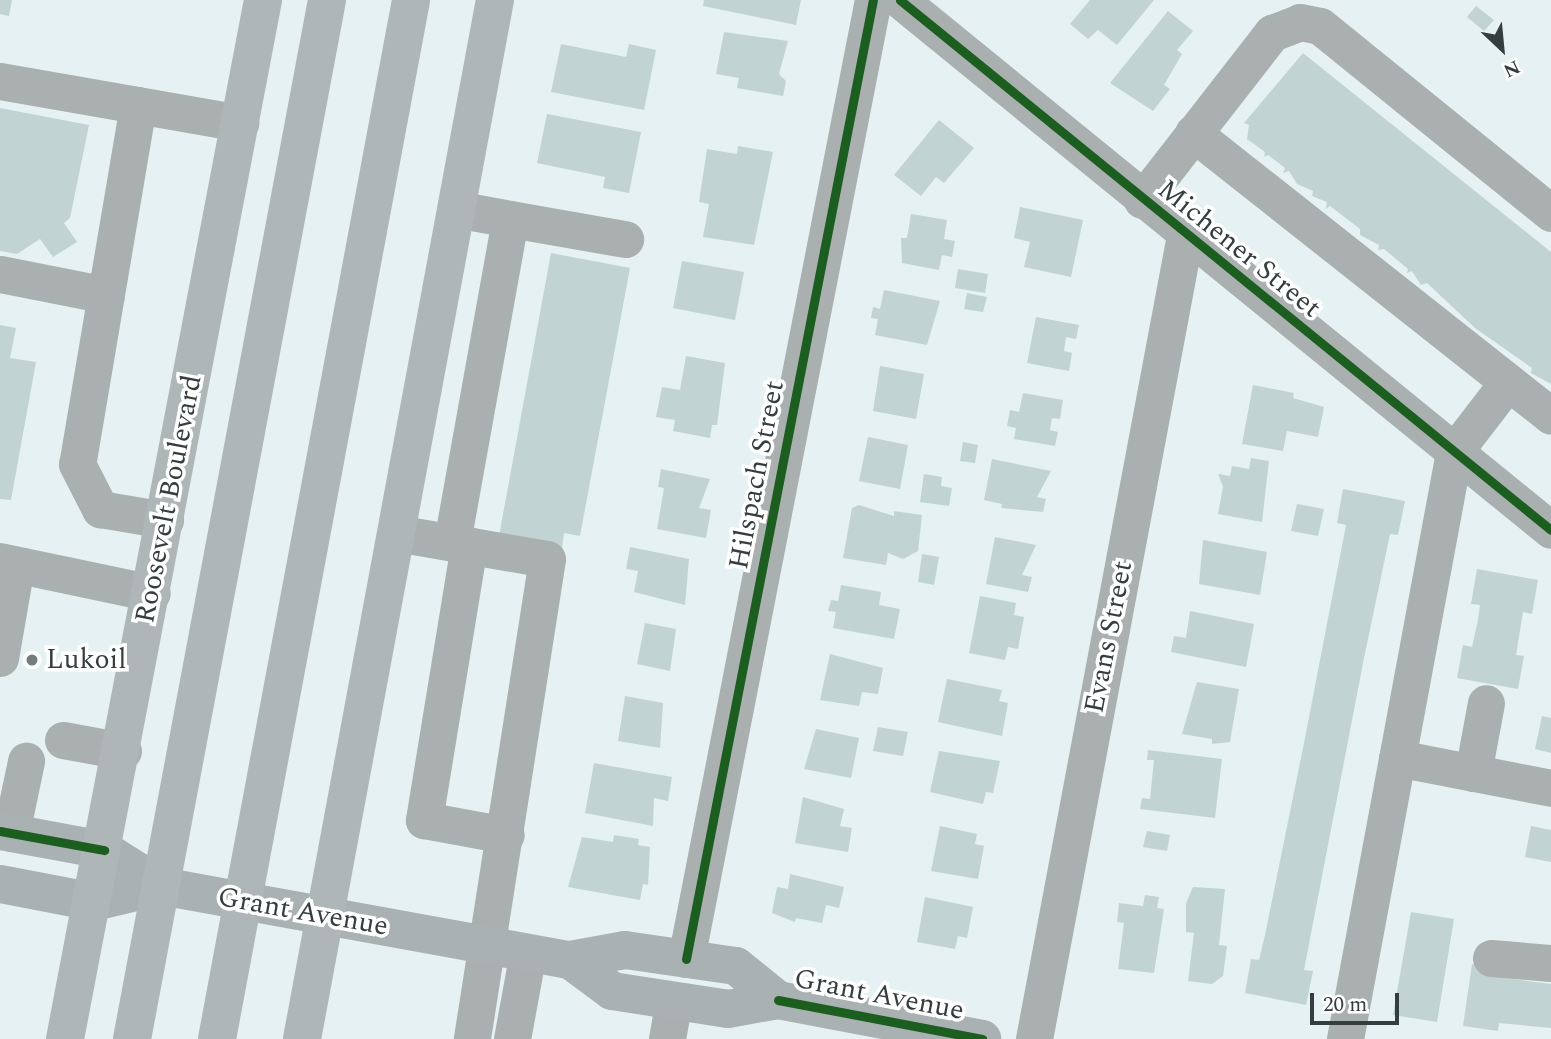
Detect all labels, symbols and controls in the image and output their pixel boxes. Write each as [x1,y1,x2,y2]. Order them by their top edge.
north arrow [1467,14,1537,84]
text: N [1498,52,1525,85]
street label: Michener Street [1151,173,1327,325]
street label: Roosevelt Boulevard [128,372,210,626]
street label: Hilspach Street [722,378,792,572]
street label: Evans Street [1078,558,1140,716]
place label: Lukoil [46,643,127,677]
marker: Lukoil [24,652,40,668]
street label: Grant Avenue [215,881,391,943]
street label: Grant Avenue [791,962,967,1028]
scale bar [1313,979,1402,1023]
text: 20 m [1323,989,1367,1021]

